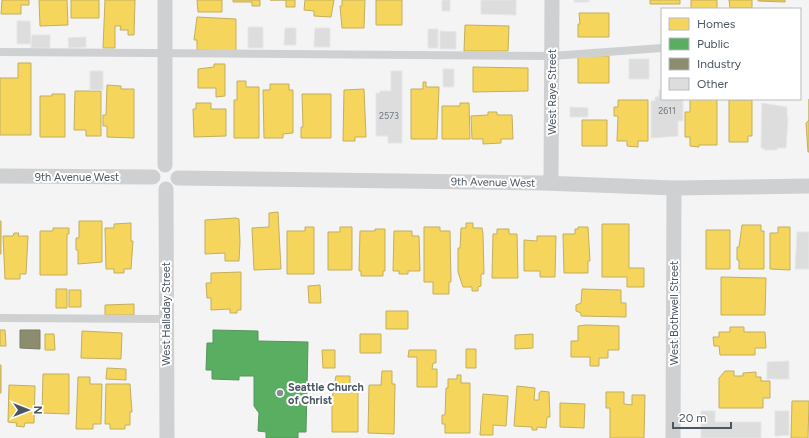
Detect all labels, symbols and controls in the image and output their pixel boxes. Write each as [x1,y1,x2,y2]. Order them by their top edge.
legend [661,8,801,100]
text: Homes [697,17,736,31]
text: Public [697,37,730,51]
street label: West Raye Street [546,49,559,135]
text: Industry [697,57,742,71]
text: Other [697,77,728,91]
house number: 2611 [658,105,676,116]
house number: 2573 [379,110,399,121]
street label: 9th Avenue West [35,171,119,184]
street label: 9th Avenue West [451,175,535,190]
street label: West Bothwell Street [668,261,681,365]
street label: West Halladay Street [160,262,173,366]
place label: Seattle Church of Christ [288,381,364,407]
marker: Seattle Church of Christ [275,388,285,398]
north arrow [8,390,48,430]
scale bar [673,404,731,430]
text: N [31,406,44,414]
text: 20 m [679,411,707,425]

